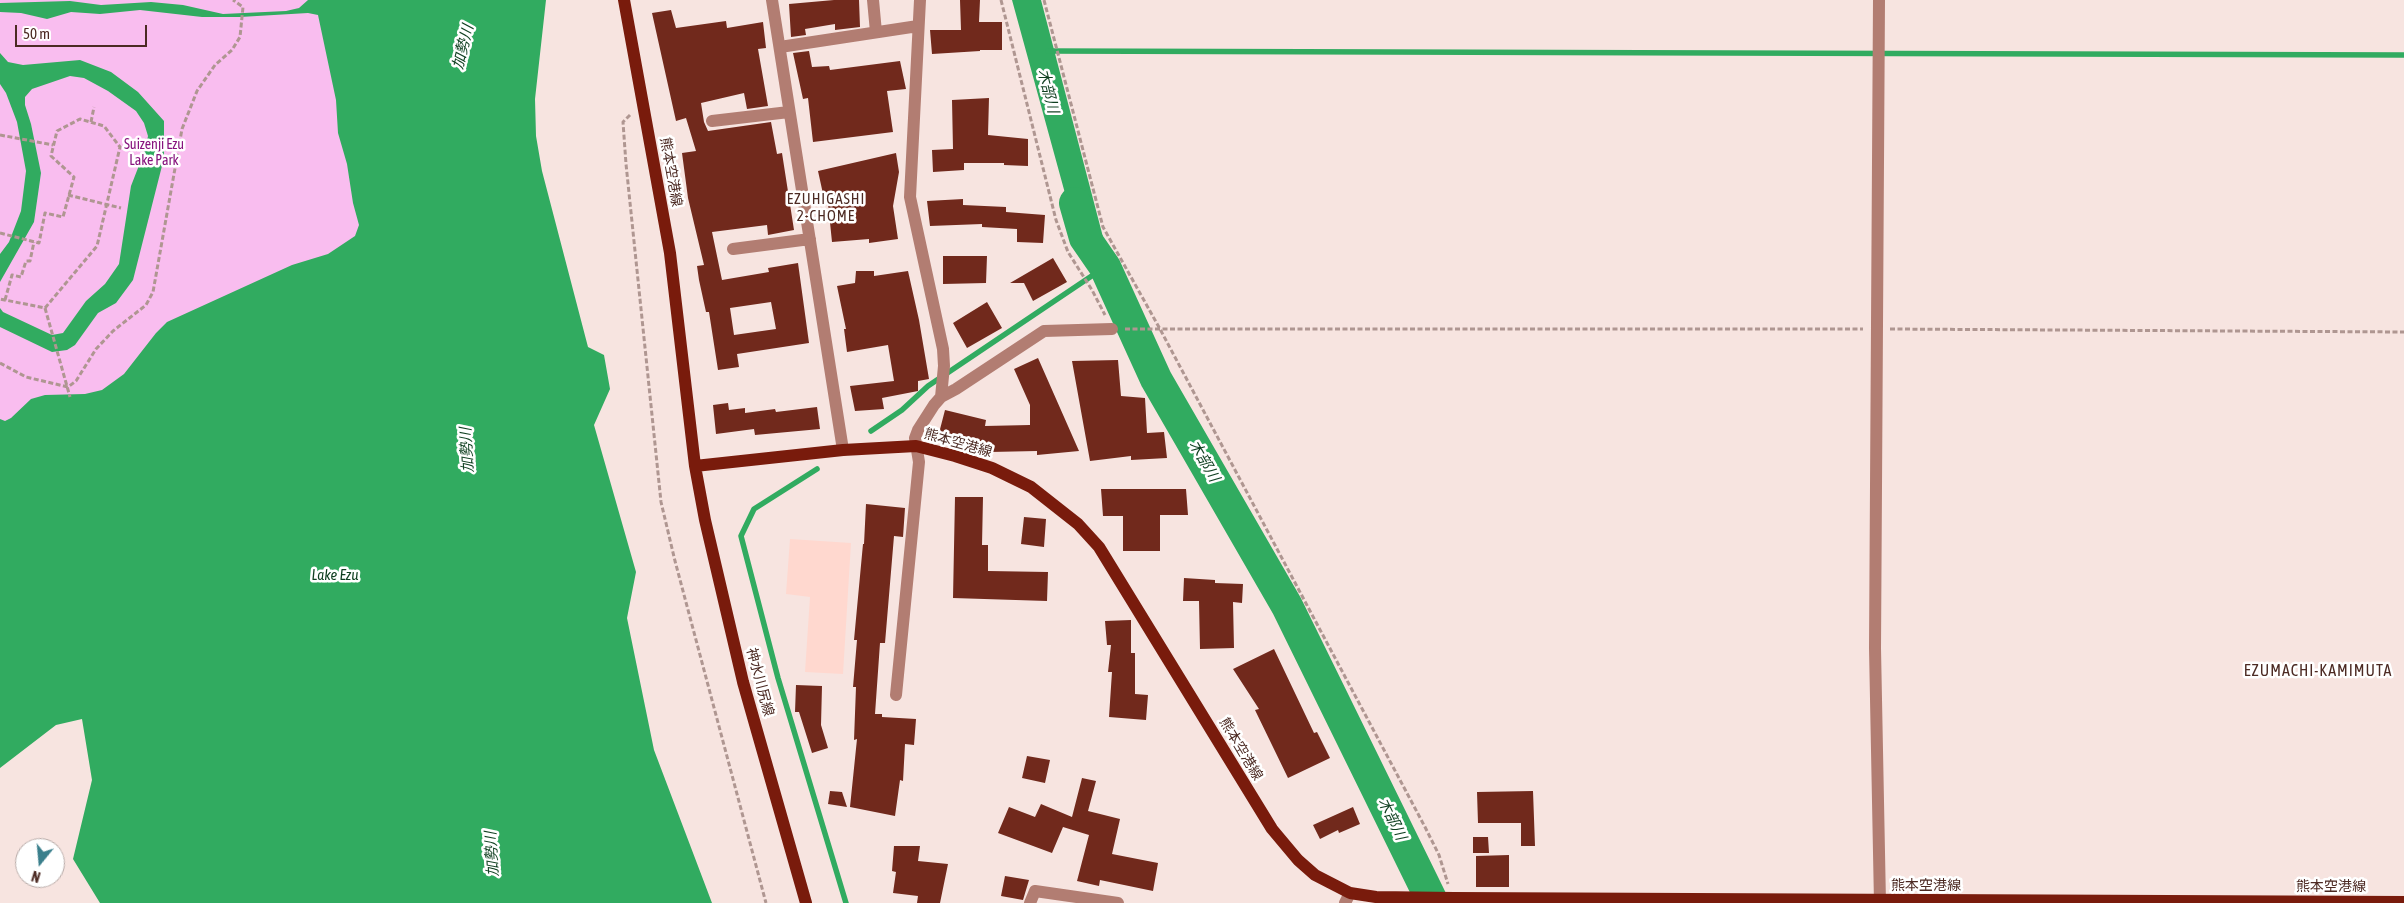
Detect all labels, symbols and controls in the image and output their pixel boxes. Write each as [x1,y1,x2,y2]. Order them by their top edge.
scale bar [18,15,150,47]
water label: 加勢川 [449,23,477,71]
text: 50 m [23,25,50,42]
water label: 木部川 [1034,67,1062,115]
street label: 熊本空港線 [657,136,685,208]
park label: Suizenji Ezu Lake Park [124,137,184,170]
district label: EZUHIGASHI 2-CHOME [785,190,867,225]
street label: 熊本空港線 [922,425,994,461]
water label: 加勢川 [457,427,477,473]
water label: 木部川 [1185,437,1223,485]
water label: Lake Ezu [312,566,358,584]
street label: 神水川尻線 [743,646,777,718]
district label: EZUMACHI-KAMIMUTA [2242,661,2394,681]
street label: 熊本空港線 [1216,715,1266,783]
water label: 木部川 [1374,795,1410,843]
water label: 加勢川 [482,831,502,877]
north arrow [15,838,65,888]
text: N [30,868,42,885]
street label: 熊本空港線 [1891,878,1961,894]
street label: 熊本空港線 [2296,879,2366,895]

